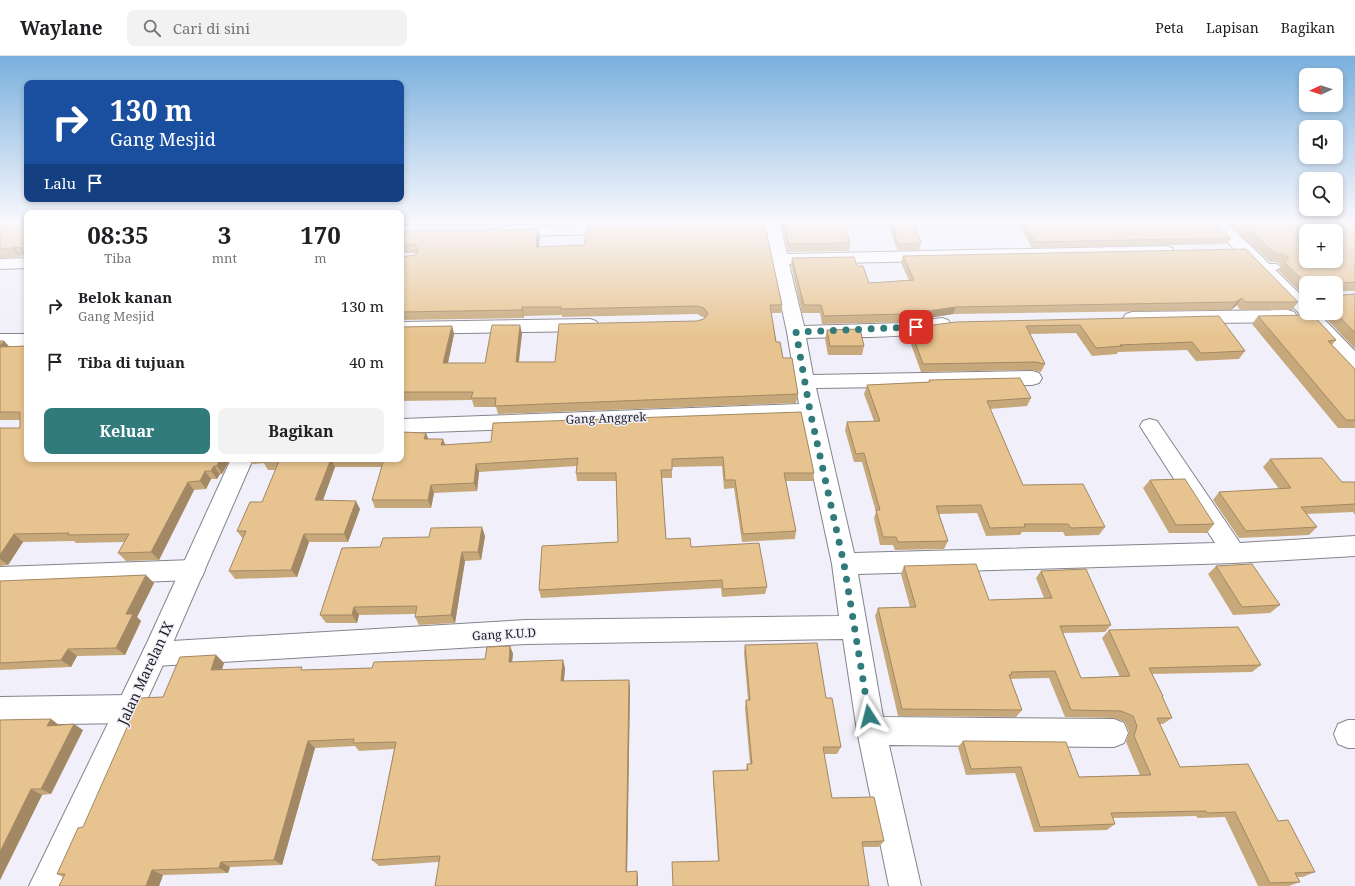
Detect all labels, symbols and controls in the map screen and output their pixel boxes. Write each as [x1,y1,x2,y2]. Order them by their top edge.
search box [127,10,407,46]
text: Waylane [20,15,103,41]
icon: search [141,17,163,39]
text: Cari di sini [173,18,250,38]
text: Peta [1155,18,1184,37]
text: Lapisan [1206,18,1259,37]
text: Bagikan [1281,18,1335,37]
north arrow [1299,68,1343,112]
map controls [1299,68,1343,320]
text: 130 m [110,91,192,129]
icon: right [44,96,96,148]
button: sound [1299,120,1343,164]
text: Gang Mesjid [110,127,216,151]
icon: arrive [84,172,106,194]
button: search [1299,172,1343,216]
text: Lalu [44,173,76,193]
text: 08:35 [87,218,149,251]
text: 3 [218,218,231,251]
text: 170 [300,218,341,251]
button: + [1299,224,1343,268]
text: Tiba [104,249,132,267]
text: mnt [212,249,237,267]
text: m [314,249,327,267]
button: − [1299,276,1343,320]
text: Belok kanan [78,287,172,307]
icon: right [44,295,66,317]
text: 130 m [341,296,384,316]
text: Gang Mesjid [78,307,154,325]
pin [899,310,933,344]
icon: arrive [905,316,927,338]
icon: arrive [44,351,66,373]
text: Tiba di tujuan [78,352,185,372]
text: 40 m [349,352,384,372]
button: Keluar [44,408,210,454]
button: Bagikan [218,408,384,454]
street label: Gang Anggrek [565,408,648,428]
street label: Jalan Marelan IX [112,617,178,729]
street label: Gang K.U.D [472,624,537,644]
position arrow [848,695,890,737]

